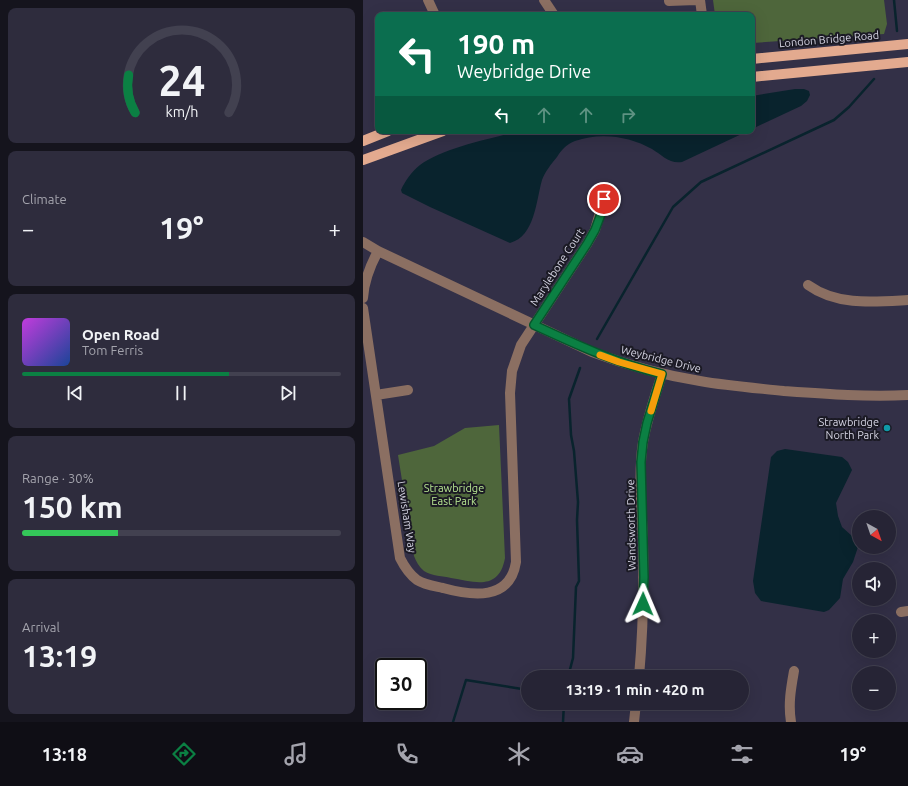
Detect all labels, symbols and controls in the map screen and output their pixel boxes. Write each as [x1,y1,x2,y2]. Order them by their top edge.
icon: left [391,28,443,80]
text: 190 m [457,28,535,59]
street label: London Bridge Road [778,29,880,49]
text: 24 [158,57,205,104]
text: Weybridge Drive [457,61,591,81]
text: km/h [165,104,198,120]
icon: left [491,104,513,126]
icon: ahead [533,104,555,126]
icon: ahead [575,104,597,126]
icon: right [617,104,639,126]
pin [587,182,621,216]
icon: arrive [593,188,615,210]
text: Climate [22,192,67,206]
text: 19° [159,211,204,245]
text: − [22,216,34,241]
text: + [329,216,341,241]
street label: Marylebone Court [528,226,587,308]
text: Open Road [82,326,159,343]
text: Tom Ferris [82,343,143,357]
street label: Weybridge Drive [620,343,702,375]
icon: previous [64,382,86,404]
icon: pause [170,382,192,404]
icon: next [277,382,299,404]
place label: Strawbridge North Park [818,416,879,441]
marker: Strawbridge North Park [882,423,892,433]
text: Range · 30% [22,471,94,485]
street label: Wandsworth Drive [624,479,638,571]
street label: Lewisham Way [395,480,419,554]
park label: Strawbridge East Park [424,482,484,507]
text: 150 km [22,490,123,524]
north arrow [852,510,896,554]
map controls [852,510,896,710]
button: sound [852,562,896,606]
position arrow [622,583,664,625]
button: + [852,614,896,658]
text: Arrival [22,620,60,634]
text: 13:19 [22,639,97,673]
speed limit sign: 30 [375,658,427,710]
button: − [852,666,896,710]
text: 13:19 · 1 min · 420 m [566,681,704,698]
icon: directions [170,740,198,768]
icon: music [282,740,310,768]
icon: phone [393,740,421,768]
icon: climate [505,740,533,768]
icon: car [616,740,644,768]
icon: filters [728,740,756,768]
text: 13:18 [42,744,87,764]
text: 19° [840,744,866,764]

